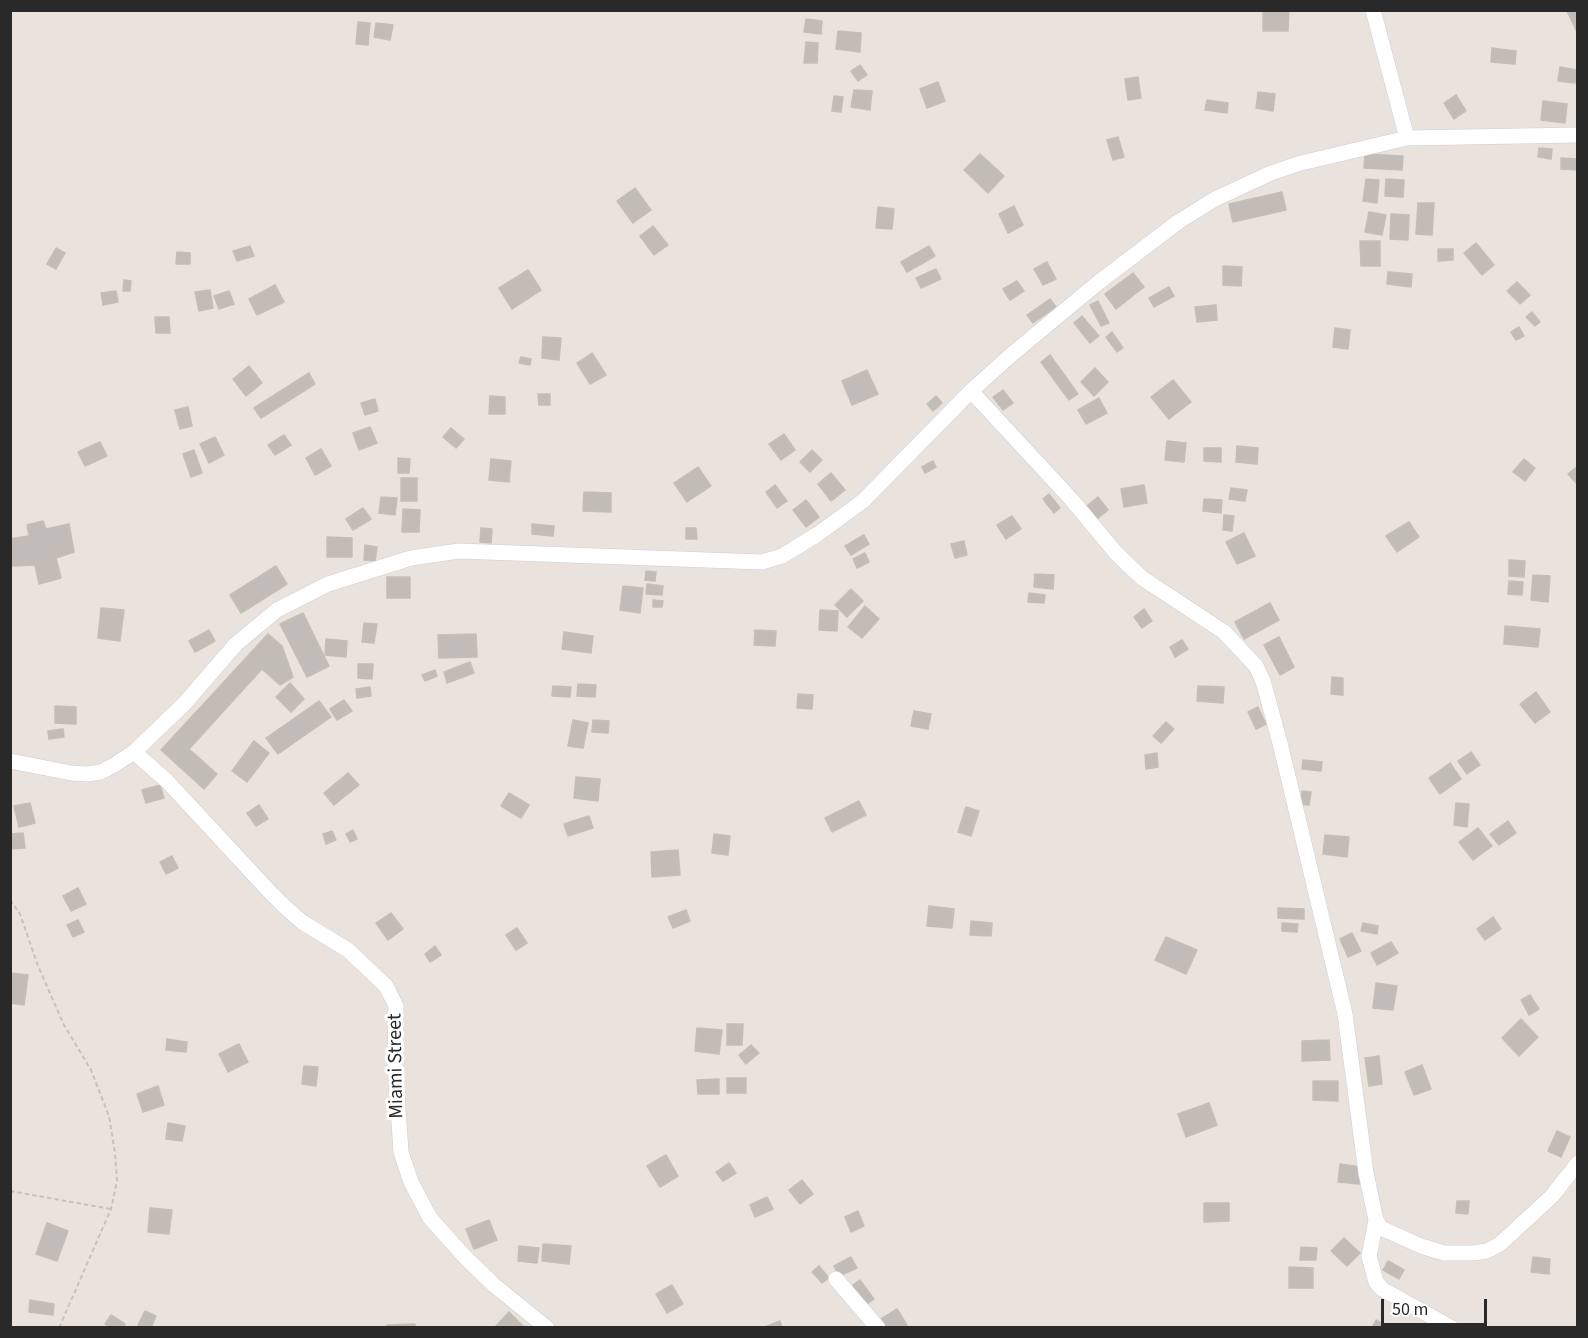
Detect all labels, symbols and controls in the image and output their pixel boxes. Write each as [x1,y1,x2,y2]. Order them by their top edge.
street label: Miami Street [384,1013,410,1119]
scale bar [1384,1287,1490,1325]
text: 50 m [1392,1297,1428,1322]

